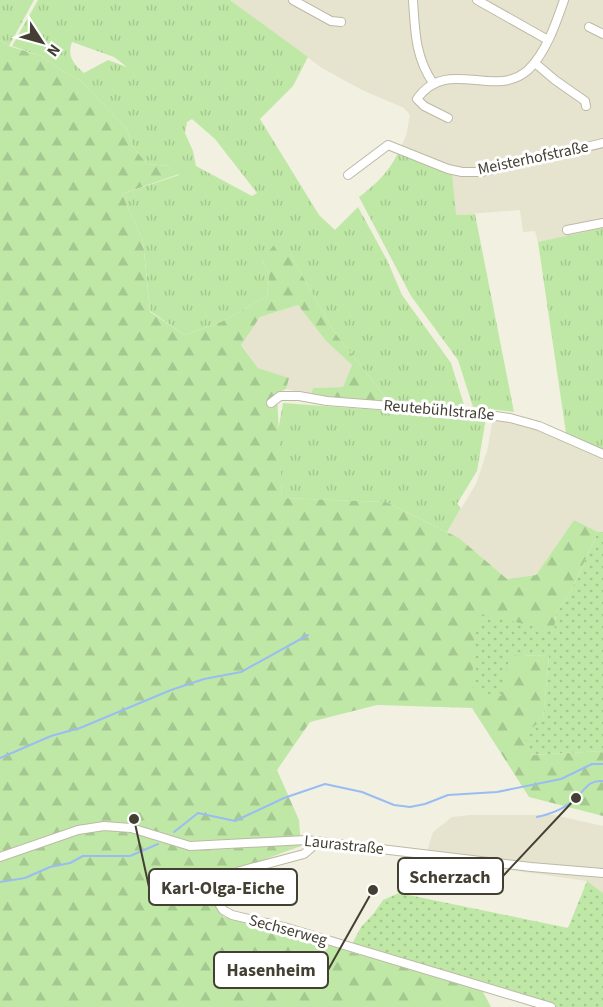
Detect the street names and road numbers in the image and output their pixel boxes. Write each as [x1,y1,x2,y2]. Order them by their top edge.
street label: Meisterhofstraße [476,136,590,180]
street label: Reutebühlstraße [383,394,495,426]
street label: Laurastraße [303,830,385,860]
street label: Sechserweg [246,909,330,951]

